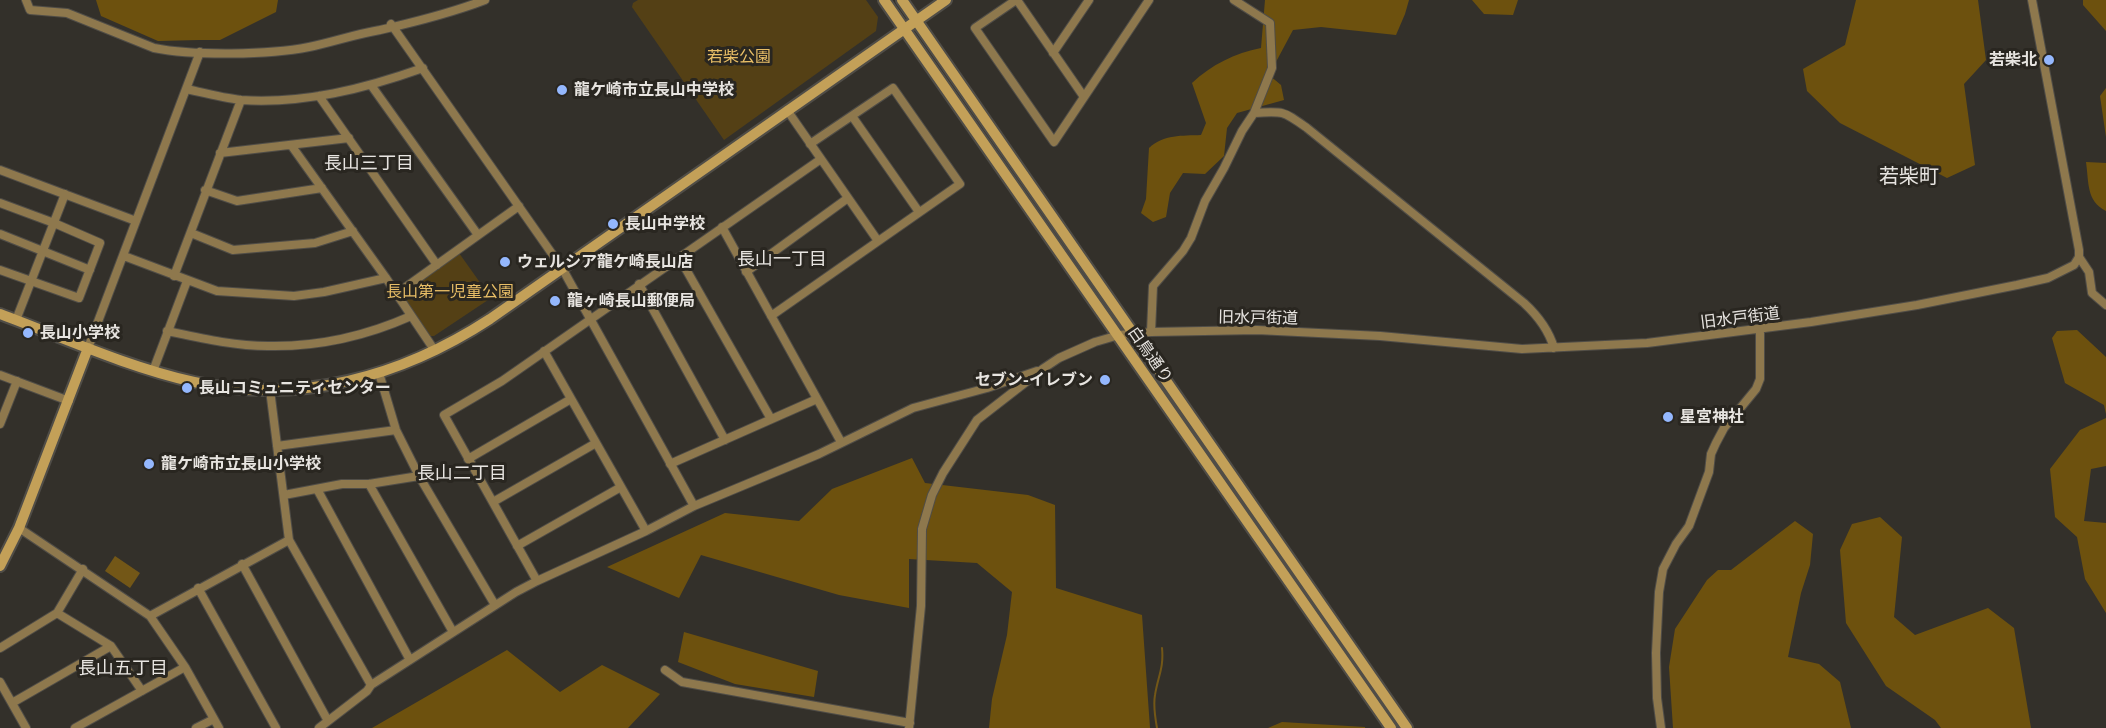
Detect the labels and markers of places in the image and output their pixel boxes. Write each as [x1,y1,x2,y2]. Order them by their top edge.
place label: 若柴北 [1989,50,2037,70]
marker: 若柴北 [2042,53,2056,67]
place label: 龍ケ崎市立長山中学校 [574,80,734,100]
marker: 龍ケ崎市立長山中学校 [555,83,569,97]
place label: 長山中学校 [625,214,705,234]
marker: 長山中学校 [606,217,620,231]
place label: ウェルシア龍ケ崎長山店 [517,252,693,272]
marker: ウェルシア龍ケ崎長山店 [498,255,512,269]
place label: 龍ヶ崎長山郵便局 [567,291,695,311]
marker: 龍ヶ崎長山郵便局 [548,294,562,308]
place label: 長山小学校 [40,323,120,343]
marker: 長山小学校 [21,326,35,340]
place label: セブン-イレブン [975,370,1093,390]
marker: セブン-イレブン [1098,373,1112,387]
place label: 長山コミュニティセンター [199,378,391,398]
marker: 長山コミュニティセンター [180,381,194,395]
place label: 星宮神社 [1680,407,1744,427]
marker: 星宮神社 [1661,410,1675,424]
place label: 龍ケ崎市立長山小学校 [161,454,321,474]
marker: 龍ケ崎市立長山小学校 [142,457,156,471]

